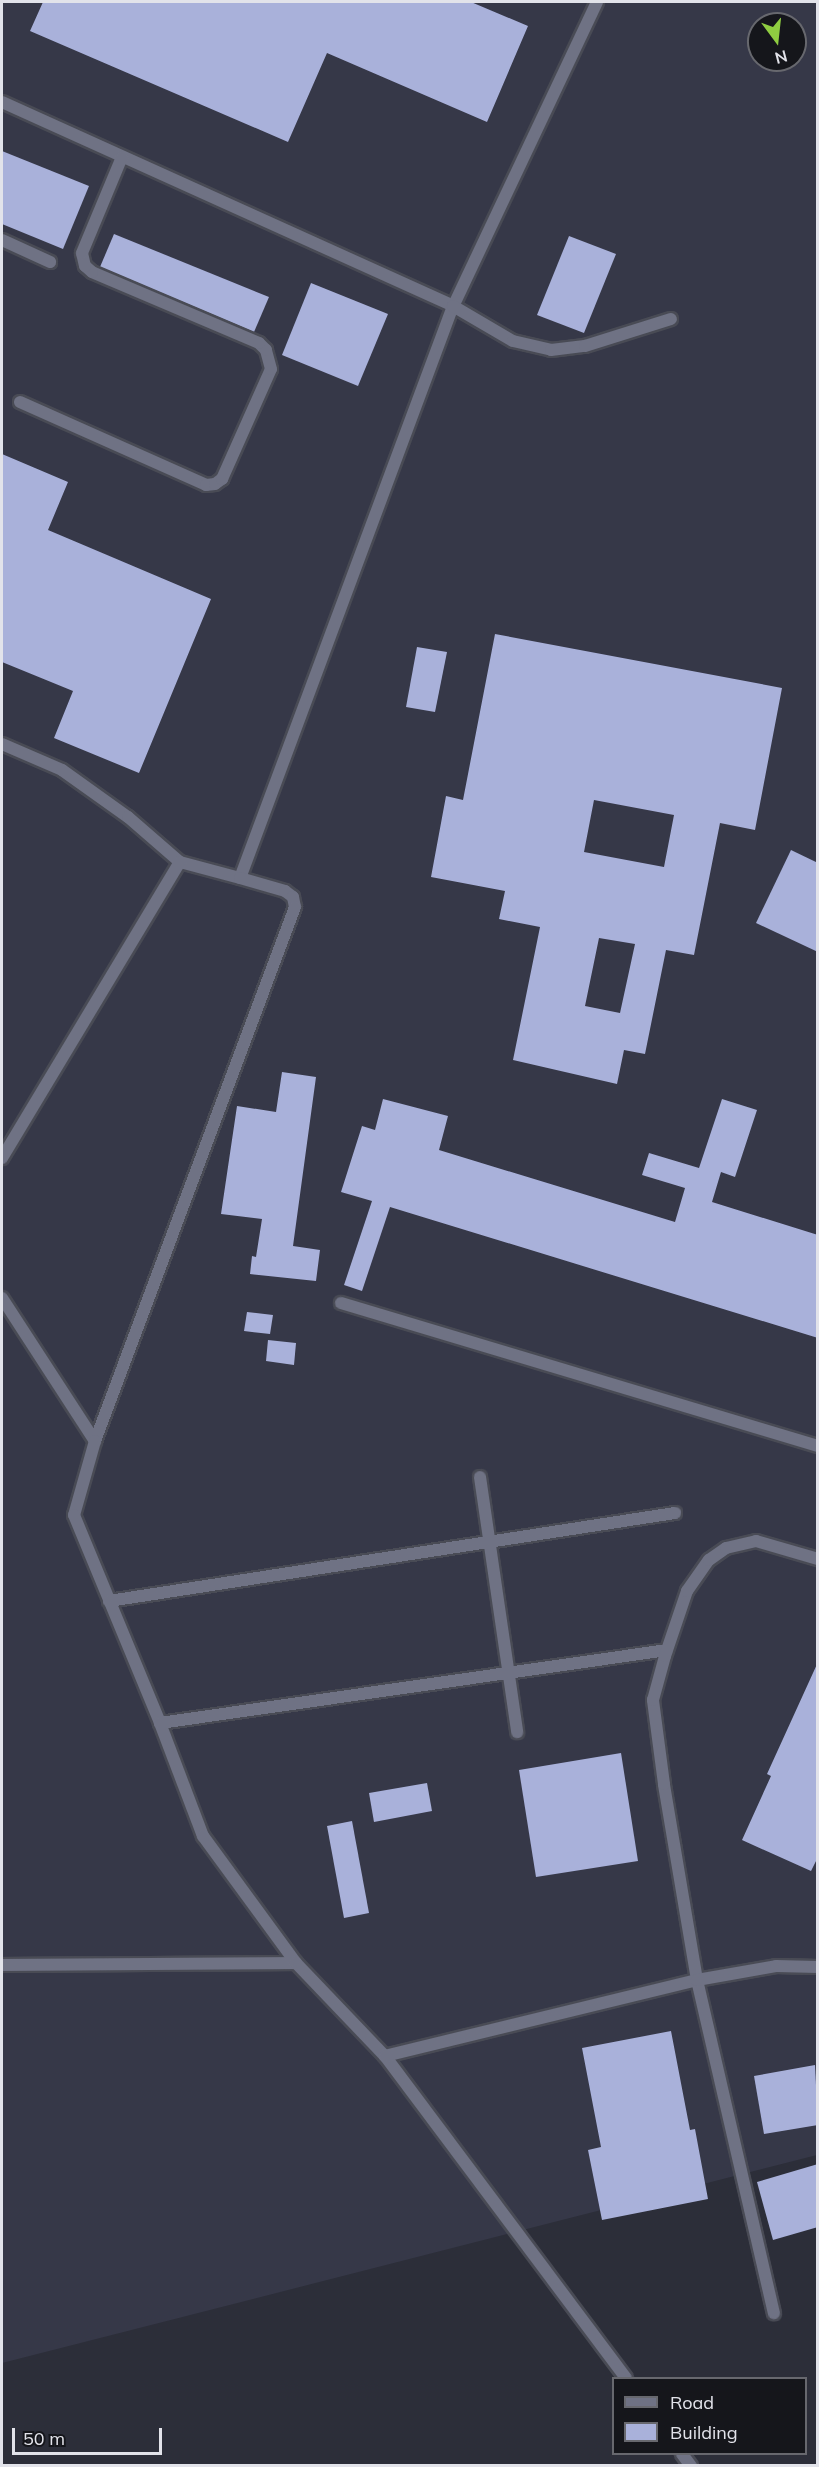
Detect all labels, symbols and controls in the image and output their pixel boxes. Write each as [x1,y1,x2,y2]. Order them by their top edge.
north arrow [747,12,807,72]
text: N [773,46,790,69]
legend [612,2377,807,2455]
text: Road [670,2391,714,2414]
scale bar [15,2416,165,2454]
text: Building [670,2421,738,2444]
text: 50 m [23,2427,65,2450]

